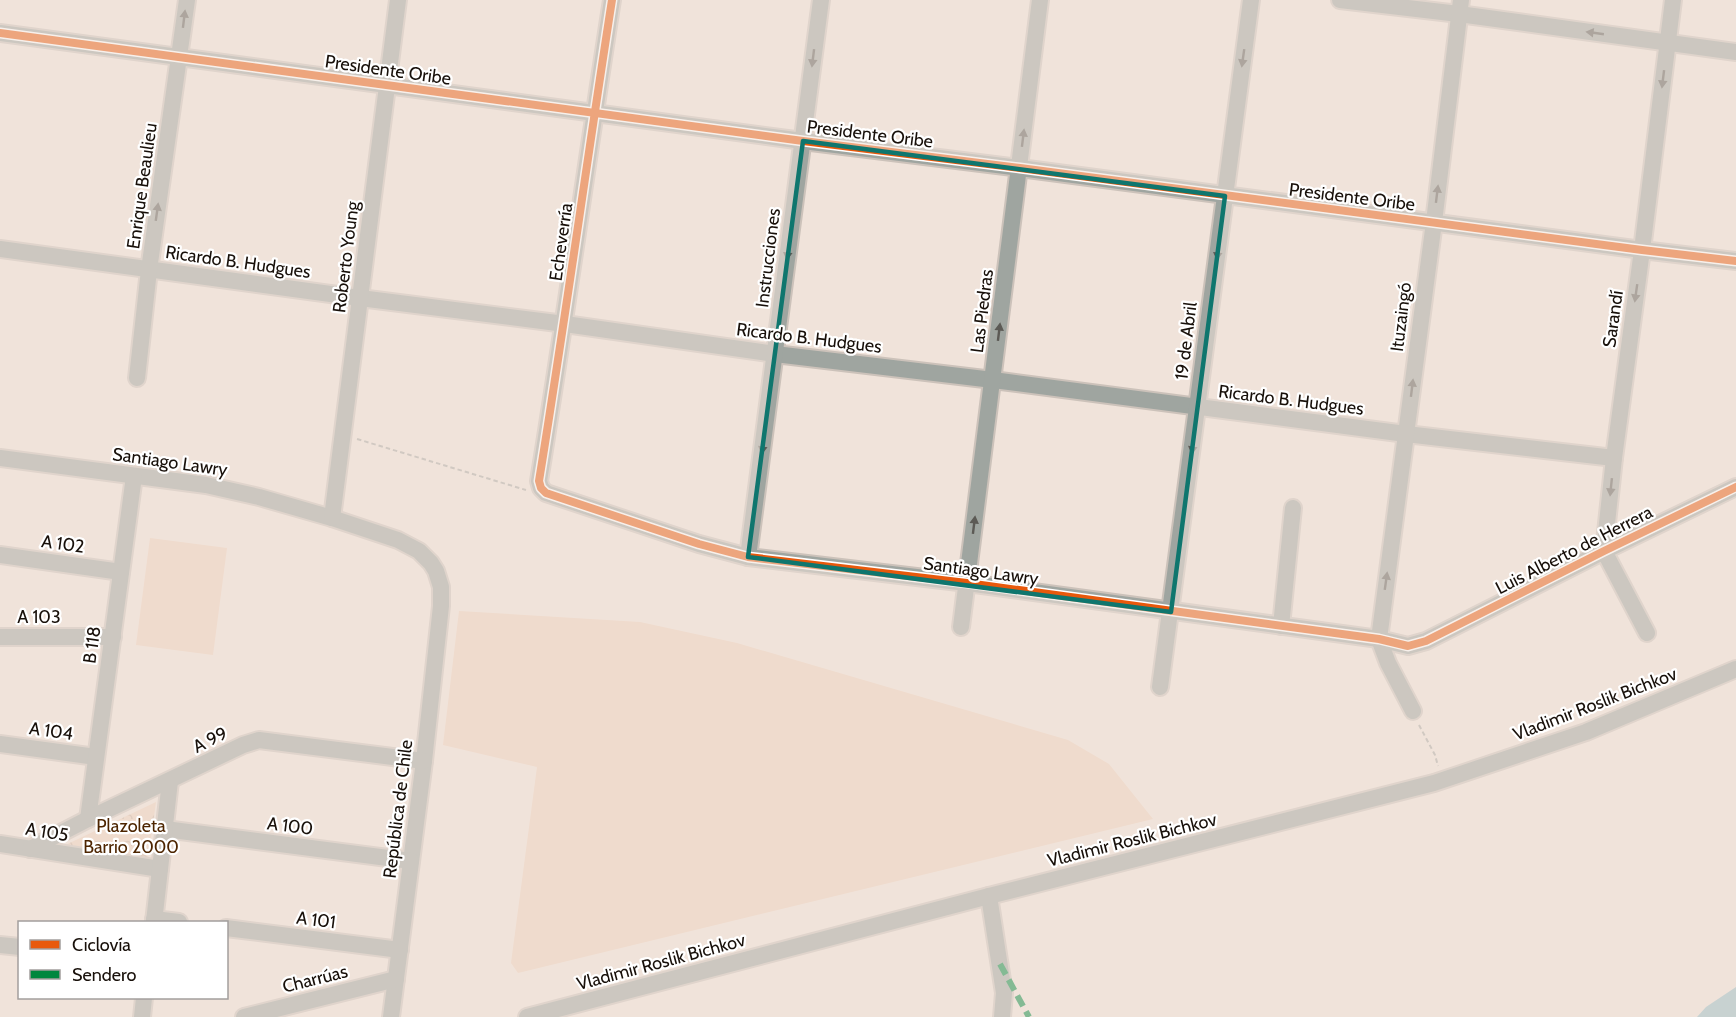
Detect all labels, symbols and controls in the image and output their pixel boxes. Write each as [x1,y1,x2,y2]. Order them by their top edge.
one-way arrow [180,9,189,28]
one-way arrow [1585,28,1604,37]
one-way arrow [809,49,818,68]
one-way arrow [1239,49,1248,68]
street label: Presidente Oribe [324,50,452,90]
one-way arrow [1658,69,1667,88]
street label: Presidente Oribe [806,115,934,153]
street label: Enrique Beaulieu [122,122,162,250]
one-way arrow [1018,129,1028,148]
street label: Presidente Oribe [1288,178,1416,216]
one-way arrow [1432,185,1442,204]
street label: Roberto Young [328,199,364,314]
street label: Echeverría [545,201,577,282]
one-way arrow [153,202,162,221]
street label: Instrucciones [751,207,785,309]
street label: Ricardo B. Hudgues [164,241,312,283]
one-way arrow [784,242,793,261]
one-way arrow [1213,242,1222,261]
street label: Las Piedras [966,268,998,354]
street label: Ituzaingó [1386,281,1416,353]
one-way arrow [1632,284,1641,303]
street label: Sarandí [1598,289,1628,349]
street label: 19 de Abril [1170,300,1202,381]
street label: Ricardo B. Hudgues [735,318,883,358]
one-way arrow [994,322,1003,341]
one-way arrow [1407,378,1417,397]
street label: Ricardo B. Hudgues [1217,380,1365,420]
one-way arrow [758,435,768,454]
one-way arrow [1188,435,1197,454]
street label: Santiago Lawry [111,443,229,481]
one-way arrow [1606,477,1615,496]
street label: Luis Alberto de Herrera [1492,501,1656,599]
one-way arrow [969,516,979,535]
street label: A 102 [40,530,86,558]
street label: Santiago Lawry [922,552,1040,590]
one-way arrow [1382,571,1391,590]
street label: A 103 [17,606,61,628]
street label: B 118 [79,625,105,665]
street label: Vladimir Roslik Bichkov [1510,663,1680,745]
street label: A 104 [28,717,74,745]
street label: A 99 [189,722,231,758]
street label: República de Chile [379,738,417,880]
street label: Vladimir Roslik Bichkov [1045,808,1219,872]
street label: A 100 [266,812,314,840]
park label: Plazoleta Barrio 2000 [83,815,179,858]
street label: A 105 [24,818,70,846]
street label: A 101 [295,907,337,933]
legend [18,921,228,999]
street label: Vladimir Roslik Bichkov [574,929,748,995]
text: Ciclovía [72,934,131,956]
street label: Charrúas [280,960,350,998]
text: Sendero [72,964,136,986]

